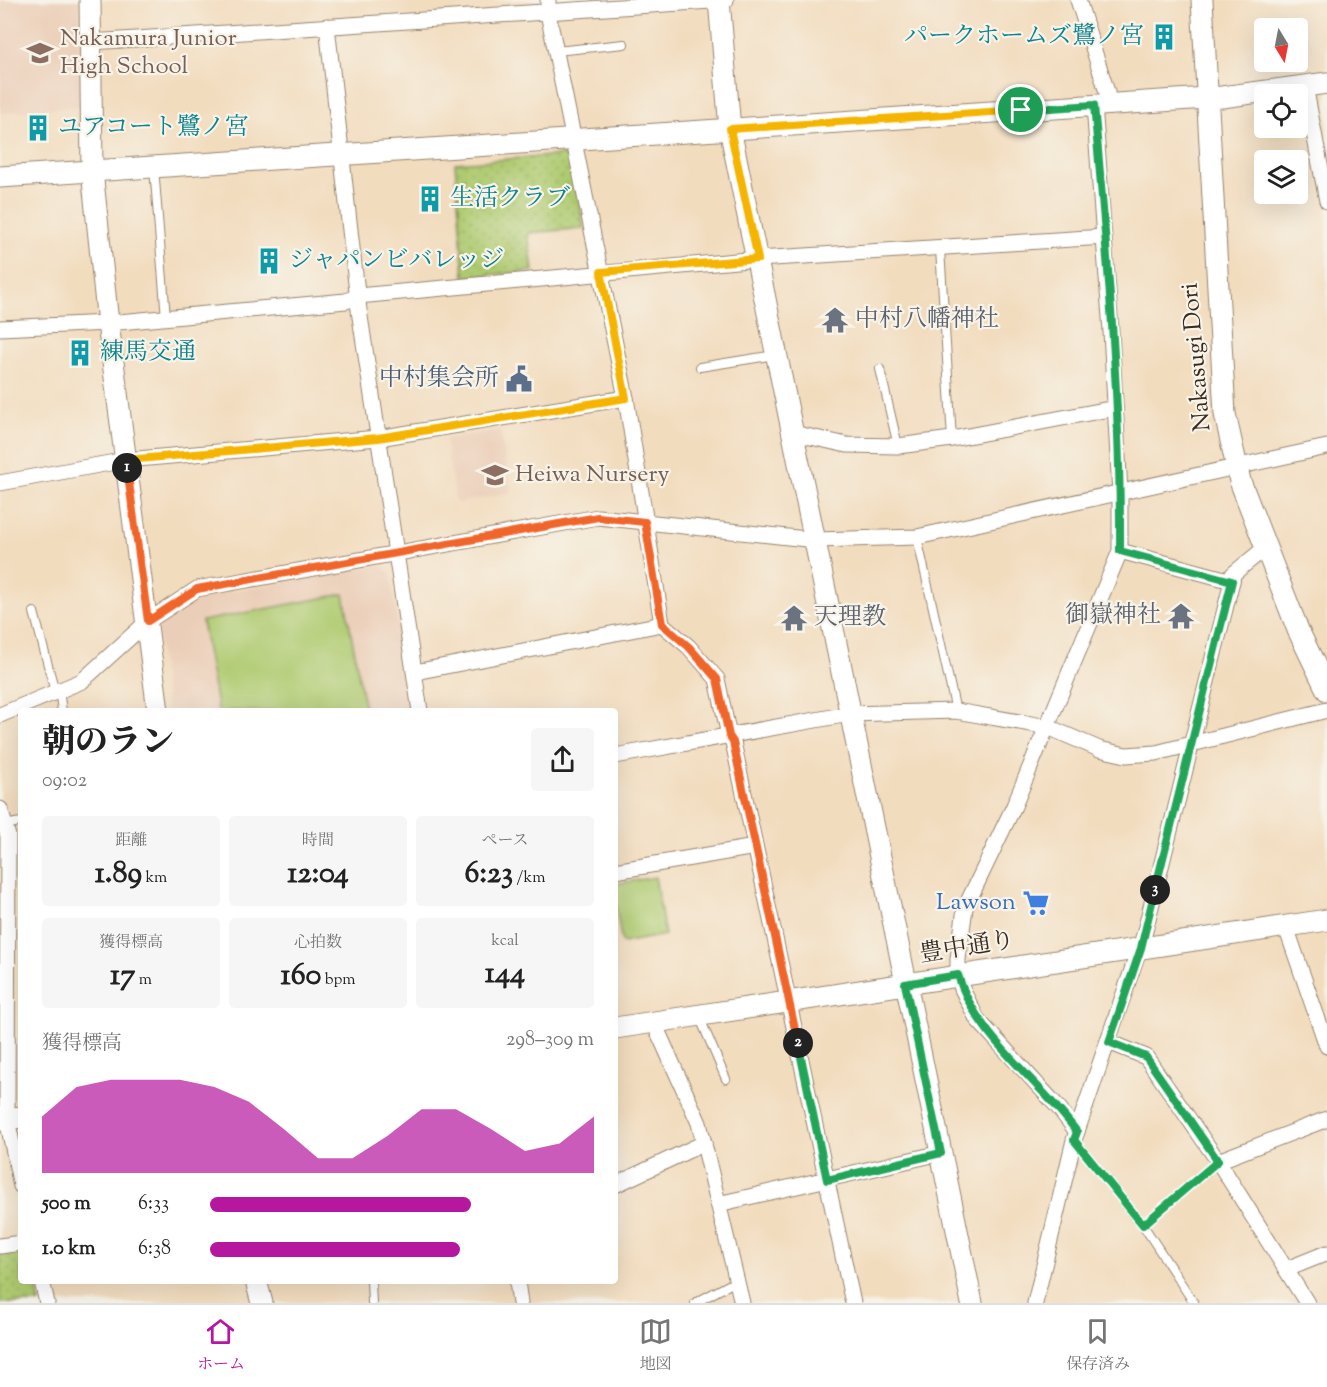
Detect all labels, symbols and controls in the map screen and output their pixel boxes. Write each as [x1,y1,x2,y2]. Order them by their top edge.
north arrow [1254,18,1308,72]
map controls [1254,18,1308,204]
place label: パークホームズ鷺ノ宮 [904,20,1144,54]
place label: Nakamura Junior High School [60,22,237,84]
building icon: パークホームズ鷺ノ宮 [1149,22,1179,52]
school or university icon: Nakamura Junior High School [25,38,55,68]
pin [995,84,1046,135]
button: locate [1254,84,1308,138]
icon: arrive [1004,93,1037,126]
place label: ユアコート鷺ノ宮 [58,111,249,145]
building icon: ユアコート鷺ノ宮 [23,113,53,143]
button: layers [1254,150,1308,204]
place label: 生活クラブ [450,182,570,216]
building icon: 生活クラブ [415,184,445,214]
place label: ジャパンビバレッジ [289,244,504,278]
building icon: ジャパンビバレッジ [254,246,284,276]
street label: Nakasugi Dori [1174,281,1220,433]
place label: 中村八幡神社 [855,303,999,337]
temple icon: 中村八幡神社 [820,305,850,335]
place label: 練馬交通 [100,336,196,370]
building icon: 練馬交通 [65,338,95,368]
place label: 中村集会所 [379,362,499,396]
public building icon: 中村集会所 [504,364,534,394]
pin: 1 [112,453,142,483]
text: 1 [124,456,130,479]
place label: Heiwa Nursery [515,458,669,492]
school or university icon: Heiwa Nursery [480,460,510,490]
place label: 御嶽神社 [1065,599,1161,633]
place label: 天理教 [814,601,886,635]
temple icon: 御嶽神社 [1166,601,1196,631]
temple icon: 天理教 [779,603,809,633]
text: 朝のラン [42,720,174,768]
button: share [531,728,594,791]
text: 09:02 [42,767,87,796]
text: 距離 [115,830,147,853]
text: 時間 [302,830,334,853]
text: ペース [481,830,529,853]
text: 1.89 [95,853,142,896]
text: 12:04 [287,853,349,896]
text: 6:23 [465,853,513,896]
text: km [142,867,167,890]
text: /km [513,867,545,890]
pin: 3 [1140,875,1170,905]
text: 3 [1152,878,1158,901]
place label: Lawson [936,886,1016,920]
supermarket icon: Lawson [1021,888,1051,918]
street label: 豊中通り [917,924,1017,972]
text: kcal [491,930,519,953]
text: 獲得標高 [99,932,163,955]
text: 心拍数 [294,932,342,955]
text: 144 [485,953,525,996]
text: 17 [110,955,135,998]
text: 160 [280,955,321,998]
text: m [135,969,152,992]
text: bpm [321,969,356,992]
text: 298–309 m [506,1026,594,1055]
pin: 2 [783,1028,813,1058]
text: 獲得標高 [42,1030,122,1059]
text: 2 [794,1031,802,1054]
text: 500 m [42,1190,91,1219]
text: 6:33 [138,1190,169,1219]
text: 1.0 km [42,1235,96,1264]
text: 6:38 [138,1235,171,1264]
tab: ホーム [197,1315,245,1377]
tab: 地図 [639,1315,672,1377]
tab: 保存済み [1066,1315,1130,1377]

